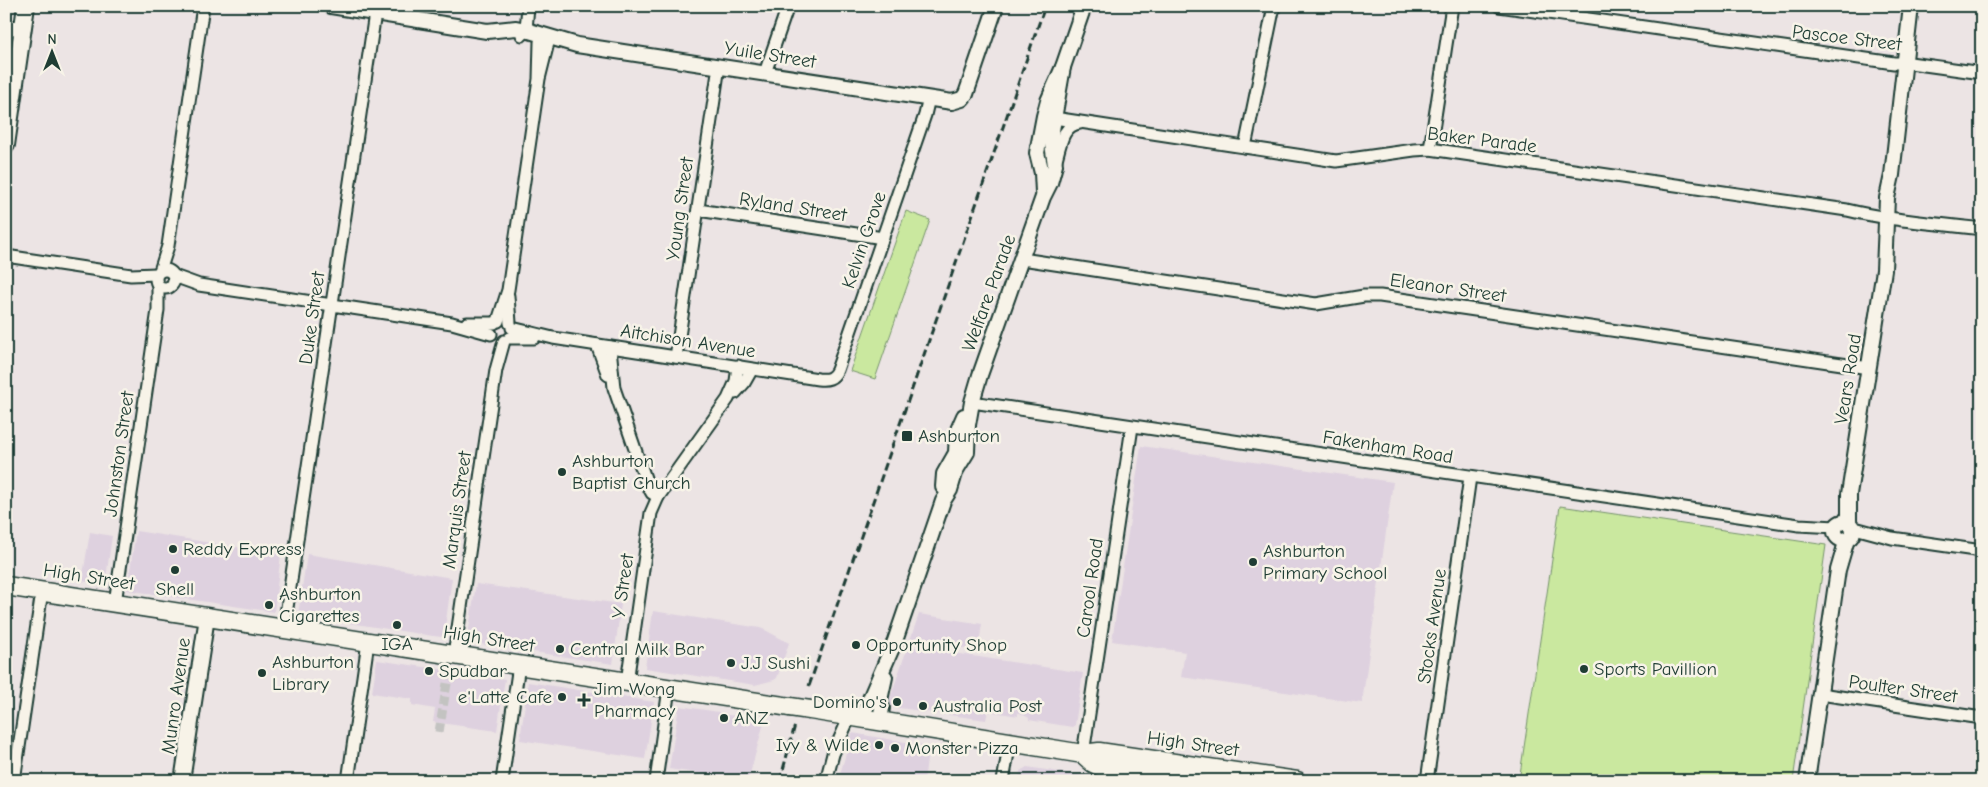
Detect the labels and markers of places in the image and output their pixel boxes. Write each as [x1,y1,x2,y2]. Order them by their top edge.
place label: Ashburton [918,425,1000,447]
marker: Ashburton [900,429,914,443]
place label: Ashburton Baptist Church [572,450,691,494]
marker: Ashburton Baptist Church [556,466,568,478]
place label: Reddy Express [183,538,302,560]
place label: Ashburton Primary School [1263,540,1388,584]
marker: Reddy Express [167,543,179,555]
marker: Ashburton Primary School [1247,556,1259,568]
marker: Shell [169,564,181,576]
place label: Shell [156,578,194,600]
place label: Ashburton Cigarettes [279,583,361,627]
marker: Ashburton Cigarettes [263,599,275,611]
marker: IGA [391,619,403,631]
place label: IGA [381,633,413,655]
place label: Opportunity Shop [866,634,1007,656]
place label: Central Milk Bar [570,638,704,660]
marker: Opportunity Shop [850,639,862,651]
marker: Central Milk Bar [554,643,566,655]
place label: Ashburton Library [272,651,354,695]
place label: J.J Sushi [741,652,810,674]
marker: J.J Sushi [725,657,737,669]
place label: Sports Pavillion [1594,658,1717,680]
place label: Spudbar [439,660,507,682]
marker: Sports Pavillion [1578,663,1590,675]
marker: Spudbar [423,665,435,677]
marker: Ashburton Library [256,667,268,679]
place label: Jim Wong Pharmacy [594,678,676,722]
place label: e'Latte Cafe [458,686,552,708]
marker: e'Latte Cafe [556,691,568,703]
place label: Domino's [813,691,887,713]
marker: Jim Wong Pharmacy [578,694,590,706]
place label: Australia Post [933,695,1042,717]
marker: Domino's [891,696,903,708]
marker: Australia Post [917,700,929,712]
place label: ANZ [734,707,769,729]
marker: ANZ [718,712,730,724]
place label: Ivy & Wilde [776,734,869,756]
place label: Monster Pizza [905,737,1019,759]
marker: Ivy & Wilde [873,739,885,751]
marker: Monster Pizza [889,742,901,754]

